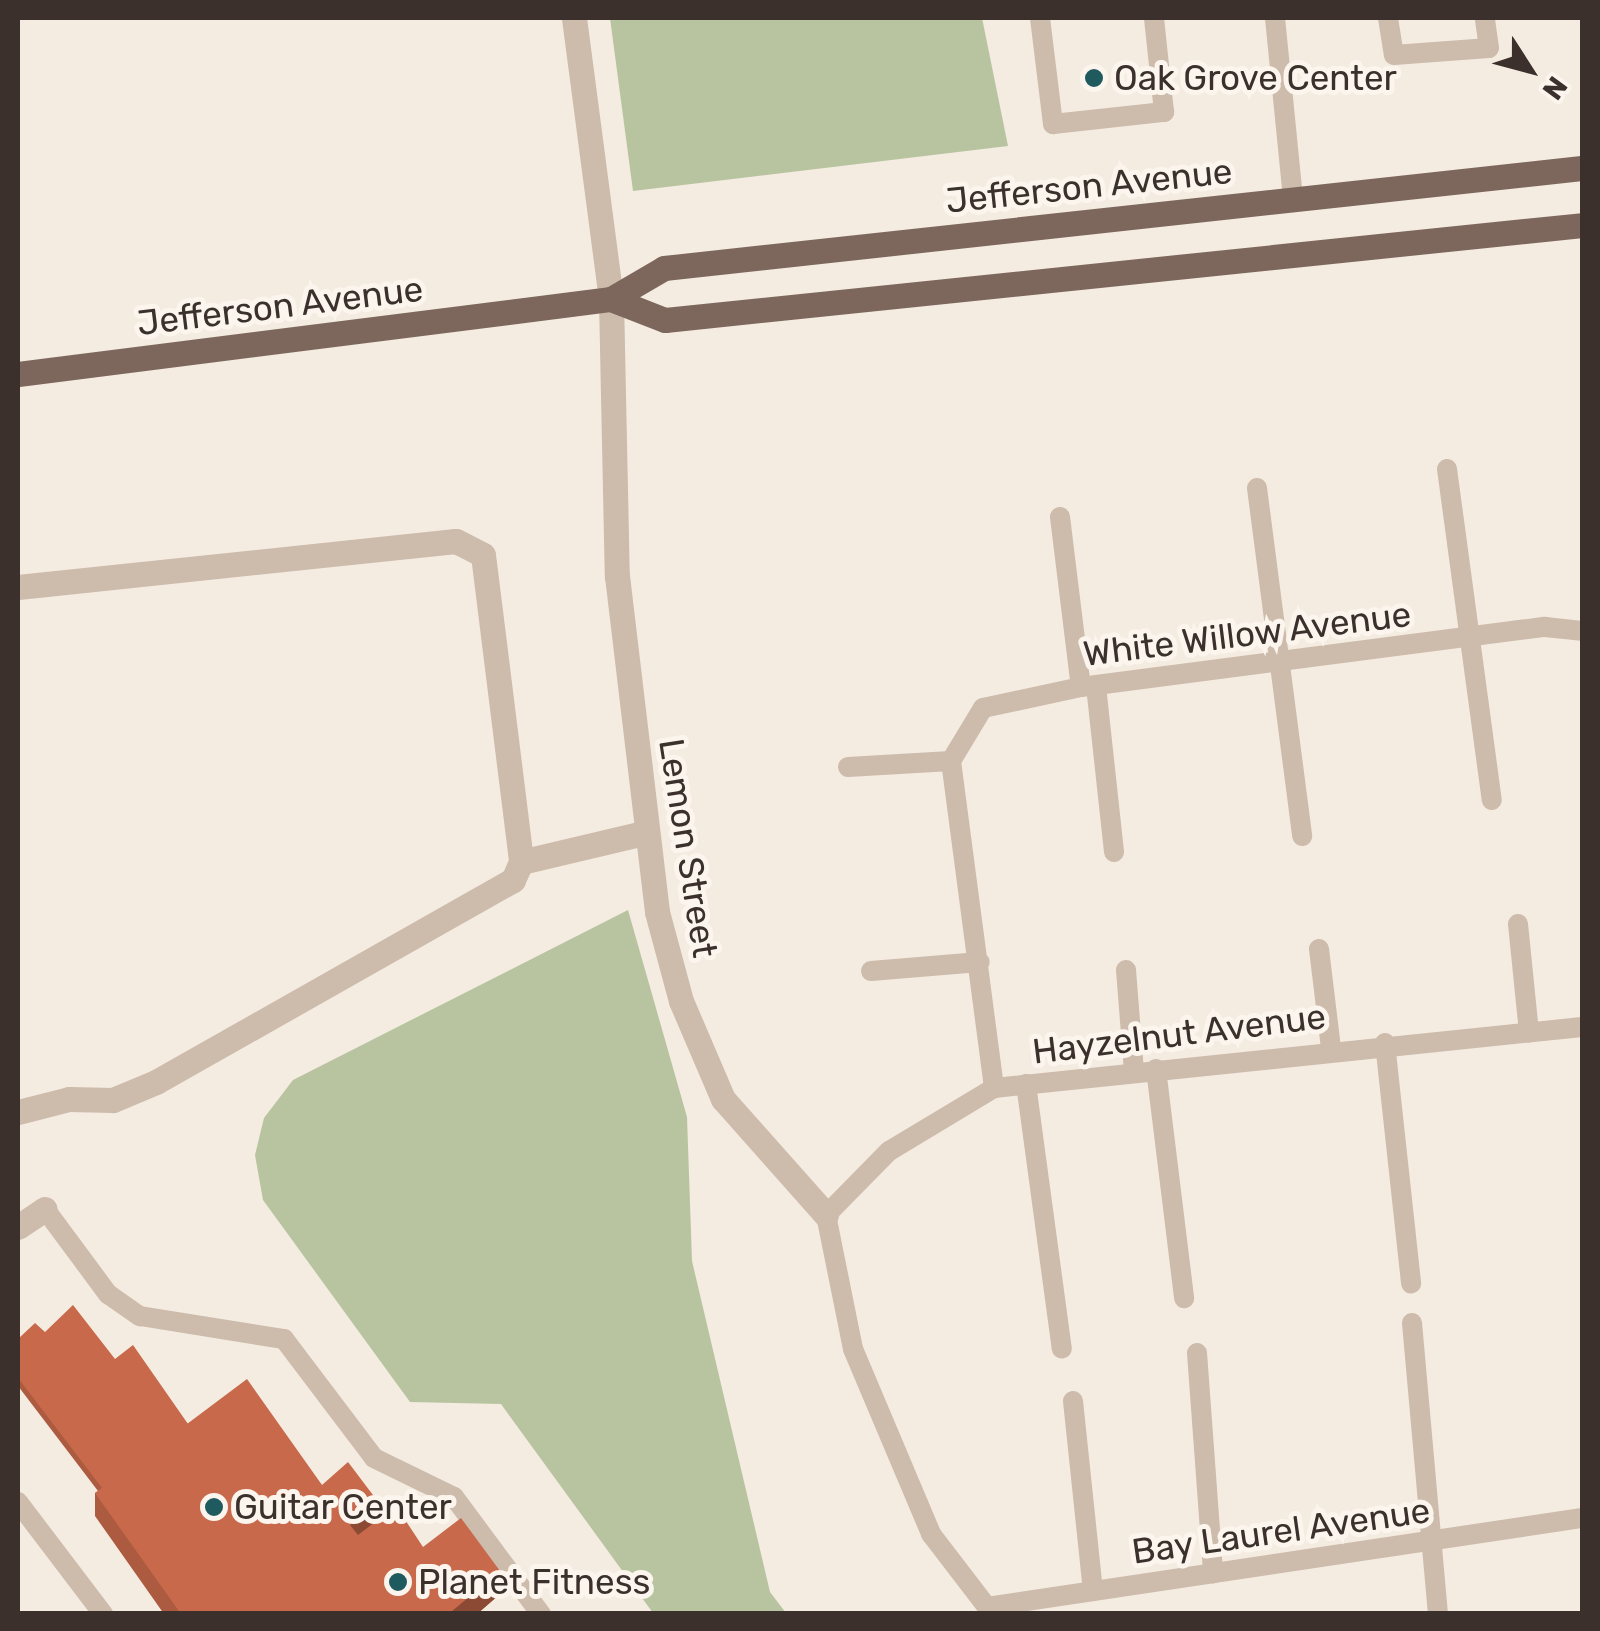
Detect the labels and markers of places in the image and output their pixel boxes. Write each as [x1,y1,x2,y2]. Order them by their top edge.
place label: Oak Grove Center [1114,57,1397,99]
marker: Oak Grove Center [1083,67,1105,89]
place label: Guitar Center [234,1486,453,1528]
marker: Guitar Center [203,1496,225,1518]
place label: Planet Fitness [418,1561,650,1603]
marker: Planet Fitness [387,1571,409,1593]

